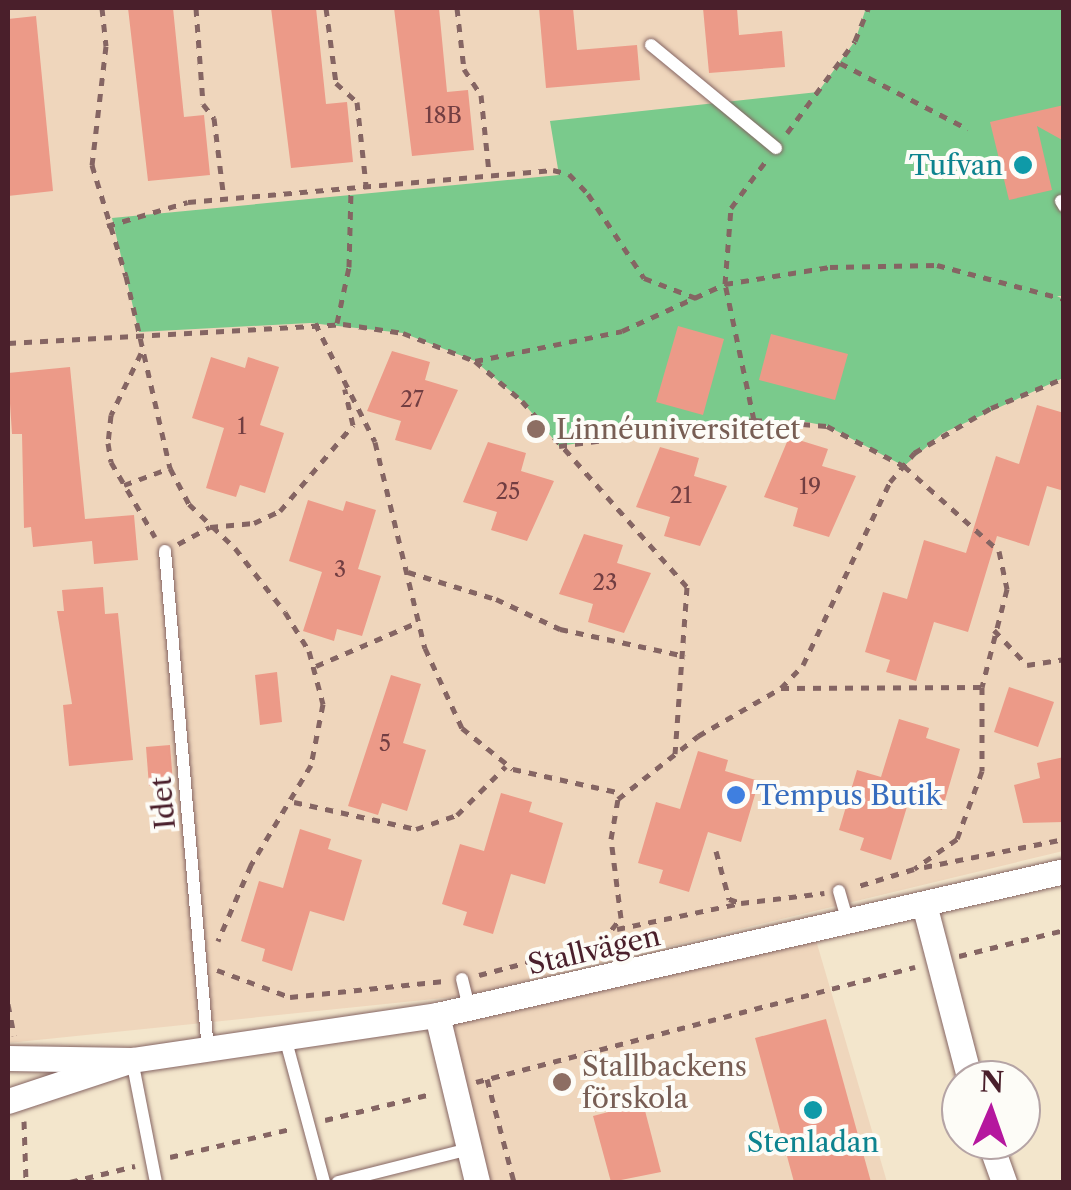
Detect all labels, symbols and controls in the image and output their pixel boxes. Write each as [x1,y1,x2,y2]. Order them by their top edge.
house number: 18B [424,103,462,129]
place label: Tufvan [909,148,1003,182]
marker: Tufvan [1012,154,1034,176]
house number: 27 [400,387,424,413]
place label: Linnéuniversitetet [556,412,800,446]
house number: 1 [237,414,247,440]
marker: Linnéuniversitetet [525,418,547,440]
house number: 19 [799,474,821,500]
house number: 25 [496,479,520,505]
house number: 21 [670,483,692,509]
house number: 3 [334,557,346,583]
house number: 23 [593,570,617,596]
house number: 5 [379,731,391,757]
street label: Idet [144,775,182,831]
place label: Tempus Butik [756,778,942,812]
marker: Tempus Butik [725,784,747,806]
street label: Stallvägen [525,918,663,982]
place label: Stallbackens förskola [582,1049,747,1115]
north arrow [941,1060,1041,1160]
text: N [979,1065,1005,1099]
marker: Stallbackens förskola [551,1071,573,1093]
marker: Stenladan [802,1099,824,1121]
place label: Stenladan [747,1125,879,1159]

